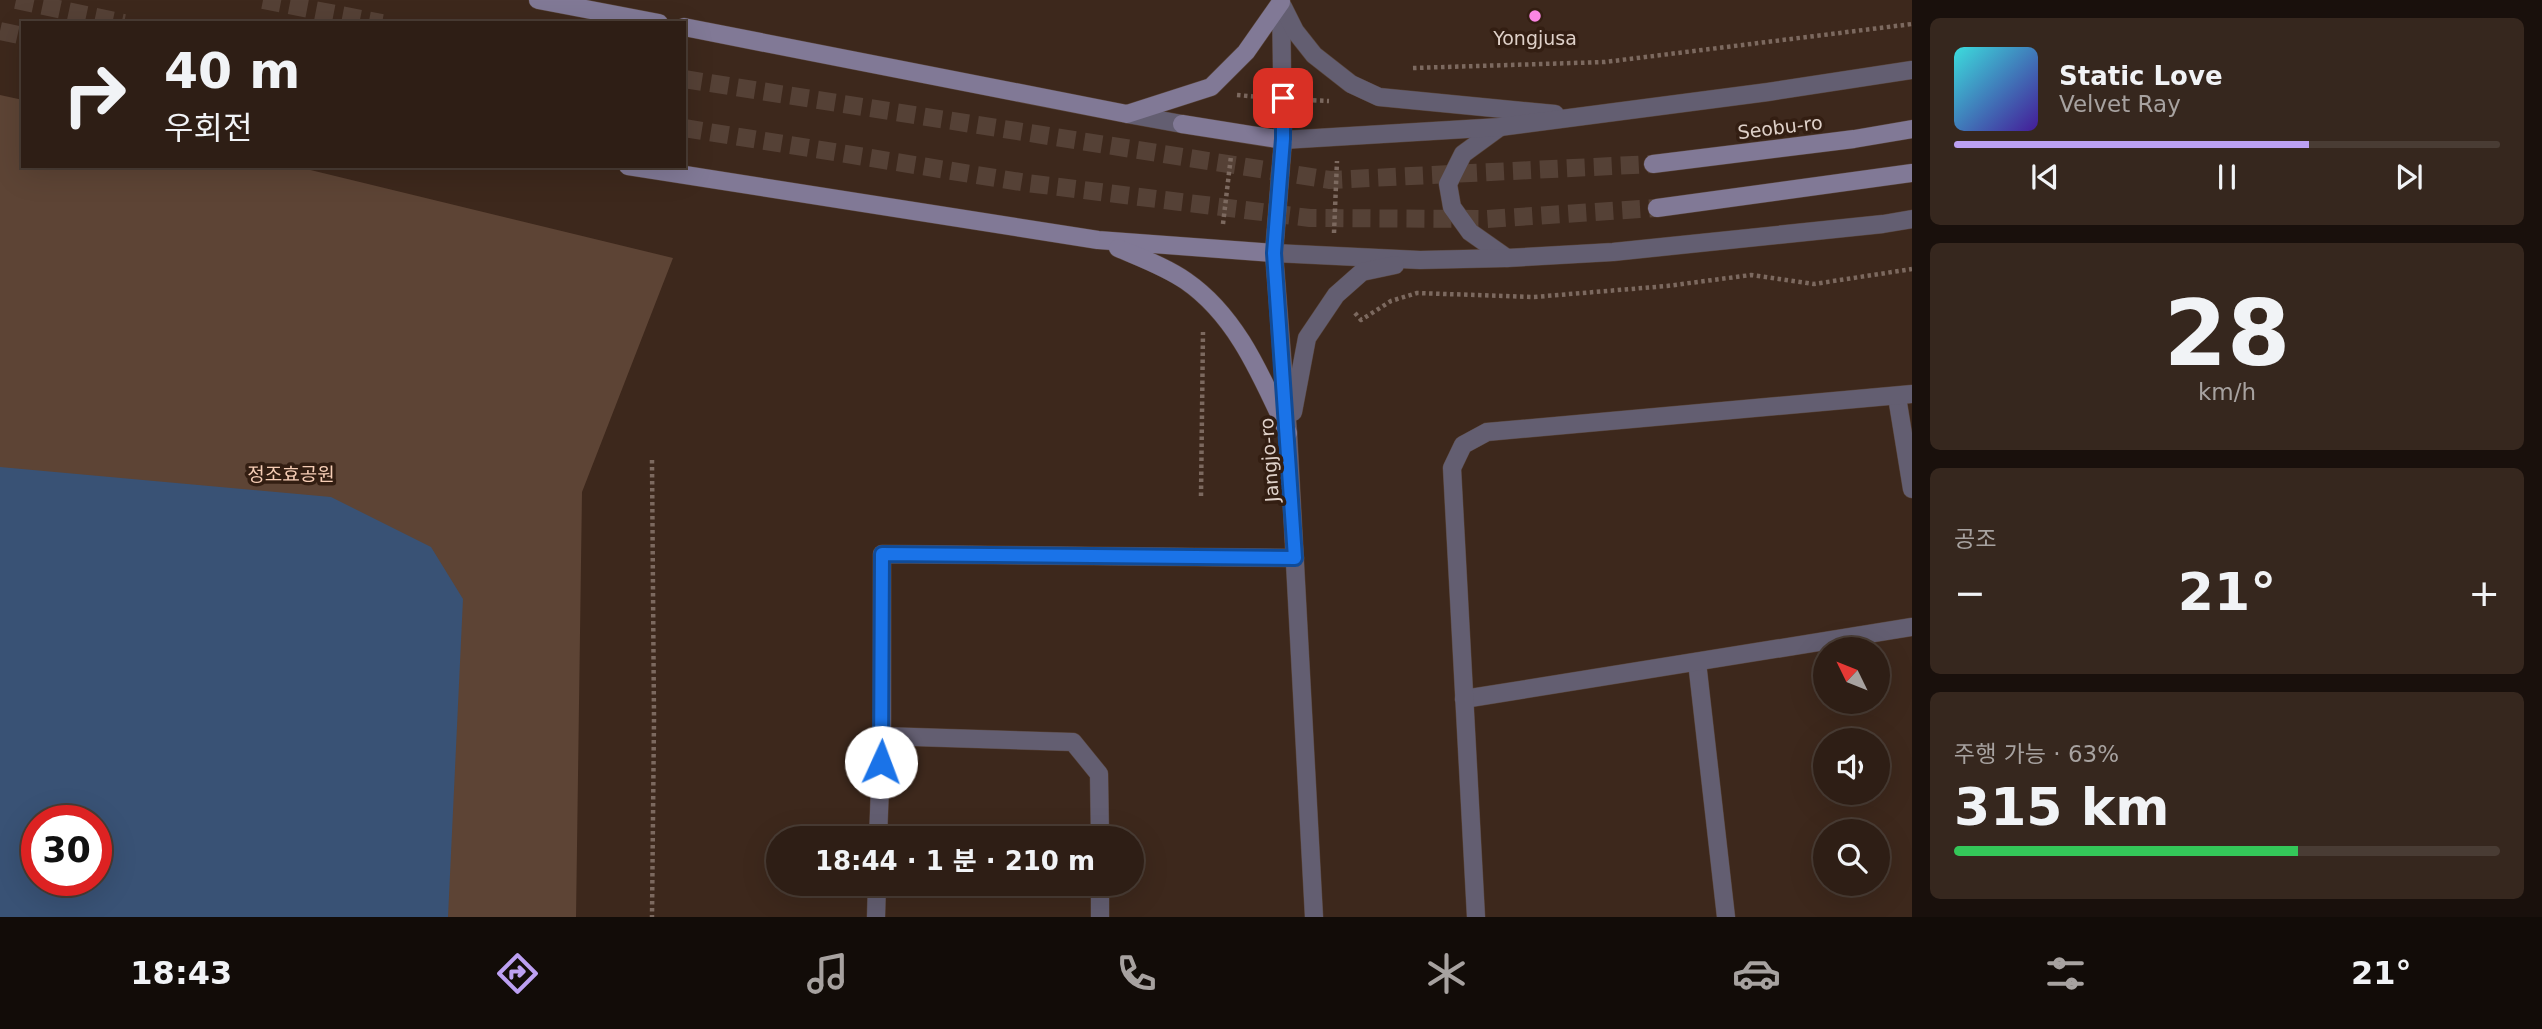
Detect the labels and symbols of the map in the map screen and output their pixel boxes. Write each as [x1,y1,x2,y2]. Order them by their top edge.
marker: Yongjusa [1527,8,1543,24]
place label: Yongjusa [1492,27,1577,49]
pin [1253,68,1313,128]
street label: Seobu-ro [1736,111,1824,143]
street label: Jangjo-ro [1255,417,1283,504]
park label: 정조효공원 [247,463,335,485]
north arrow [1813,637,1890,714]
position arrow [844,725,918,799]
speed limit sign: 30 [21,805,112,896]

